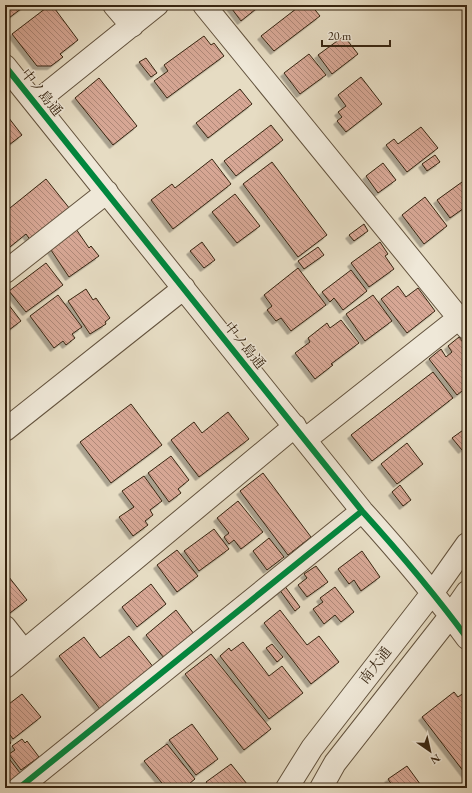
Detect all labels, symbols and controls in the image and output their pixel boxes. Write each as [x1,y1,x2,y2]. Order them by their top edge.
scale bar [322,22,390,48]
text: 20 m [328,28,352,44]
street label: 中ノ島通 [17,65,67,119]
street label: 中ノ島通 [220,318,270,372]
street label: 南大通 [355,643,395,687]
north arrow [410,731,450,771]
text: N [428,751,443,768]

